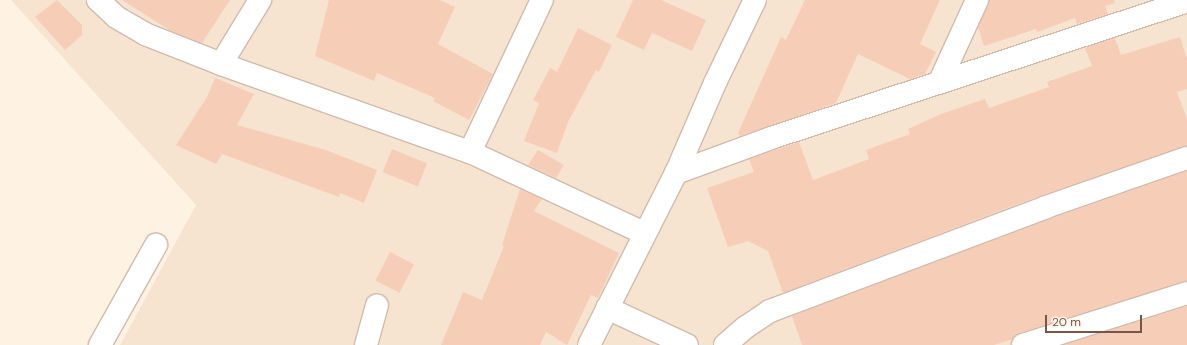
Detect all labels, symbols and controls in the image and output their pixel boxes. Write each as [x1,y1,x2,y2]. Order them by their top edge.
scale bar [1047,307,1144,333]
text: 20 m [1052,314,1081,330]

